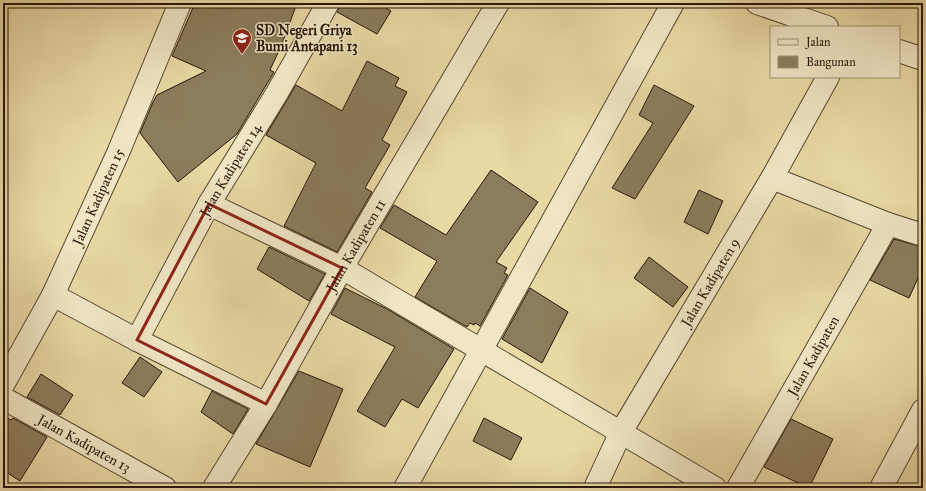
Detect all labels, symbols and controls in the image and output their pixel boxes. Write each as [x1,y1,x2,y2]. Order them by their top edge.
place label: SD Negeri Griya Bumi Antapani 13 [256,22,358,56]
legend [770,26,900,78]
school or university icon: SD Negeri Griya Bumi Antapani 13 [231,27,253,55]
text: Jalan [804,35,831,50]
text: Bangunan [806,55,856,70]
street label: Jalan Kadipaten 14 [195,119,266,222]
street label: Jalan Kadipaten 15 [68,145,128,250]
street label: Jalan Kadipaten 11 [321,196,389,297]
street label: Jalan Kadipaten 9 [676,235,743,332]
street label: Jalan Kadipaten [783,312,843,401]
street label: Jalan Kadipaten 13 [33,410,134,476]

